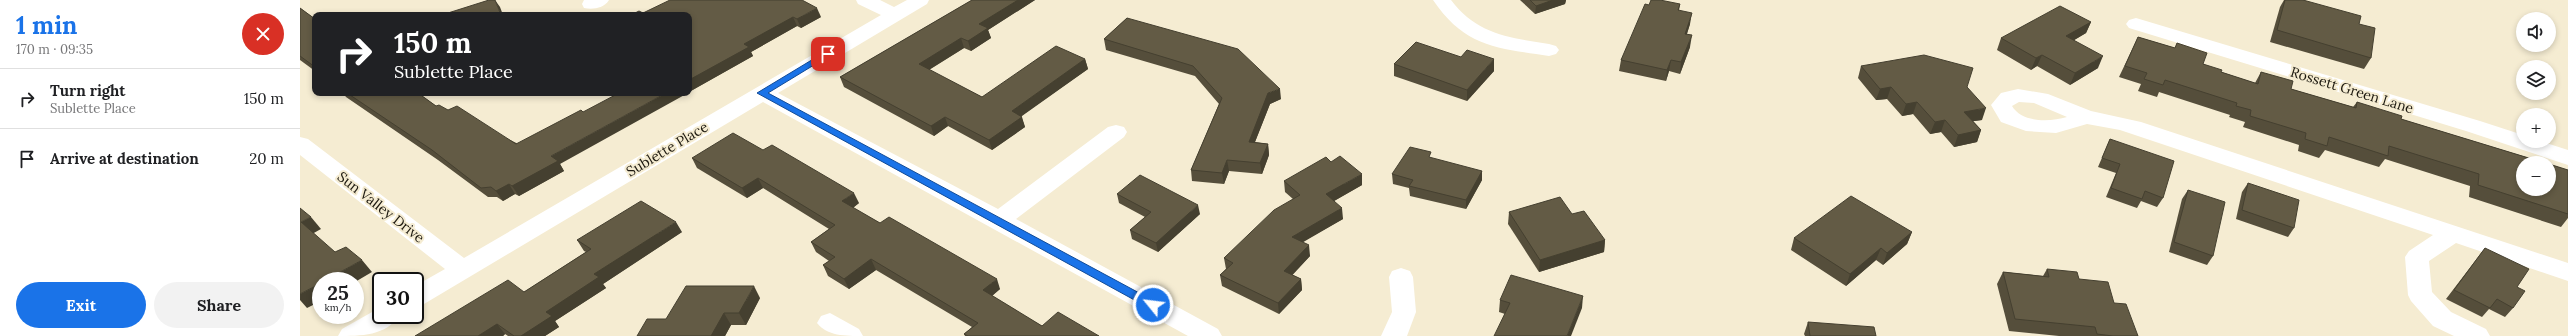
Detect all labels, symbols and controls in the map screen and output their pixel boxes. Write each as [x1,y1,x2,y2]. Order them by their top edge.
text: 1 min [16,10,77,41]
map controls [2516,12,2556,196]
button: sound [2516,12,2556,52]
button: close [242,13,284,55]
text: 150 m [394,25,471,61]
icon: right [328,28,380,80]
pin [811,37,845,71]
text: 170 m · 09:35 [16,41,93,58]
icon: arrive [817,43,839,65]
text: Sublette Place [394,60,513,83]
button: layers [2516,60,2556,100]
street label: Rossett Green Lane [2288,63,2416,117]
text: Turn right [50,81,126,100]
icon: right [16,88,38,110]
text: 150 m [244,89,284,108]
text: Sublette Place [50,100,136,117]
button: + [2516,108,2556,148]
street label: Sublette Place [623,117,712,180]
icon: arrive [16,148,38,170]
text: Arrive at destination [50,149,199,168]
text: 20 m [249,149,284,168]
button: − [2516,156,2556,196]
street label: Sun Valley Drive [334,167,428,247]
speed limit sign: 30 [372,272,424,324]
text: 25 [327,280,349,305]
button: Exit [16,282,146,328]
button: Share [154,282,284,328]
position arrow [1132,284,1174,326]
text: km/h [324,301,352,314]

